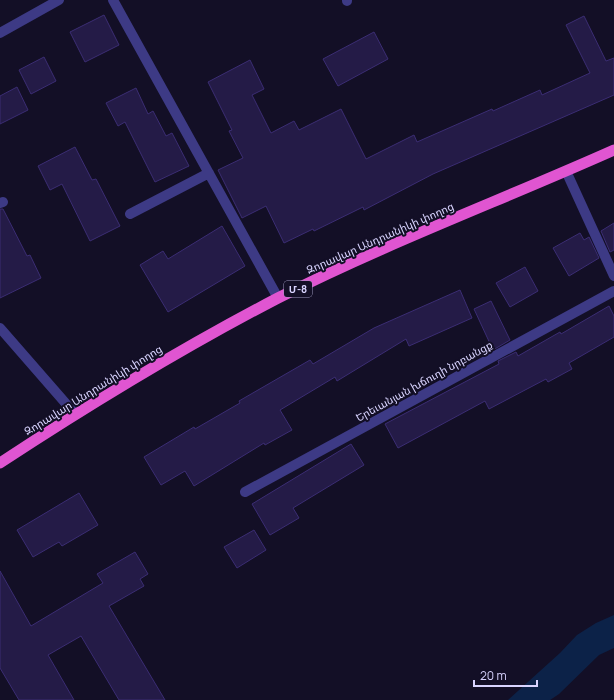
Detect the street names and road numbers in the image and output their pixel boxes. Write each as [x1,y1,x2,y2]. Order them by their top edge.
street label: Զորավար Անդրանիկի փողոց [304,198,456,277]
road number: Մ-8 [284,281,312,297]
street label: Երեւանյան խճուղի նրբանցք [353,337,495,425]
street label: Զորավար Անդրանիկի փողոց [21,341,165,438]

